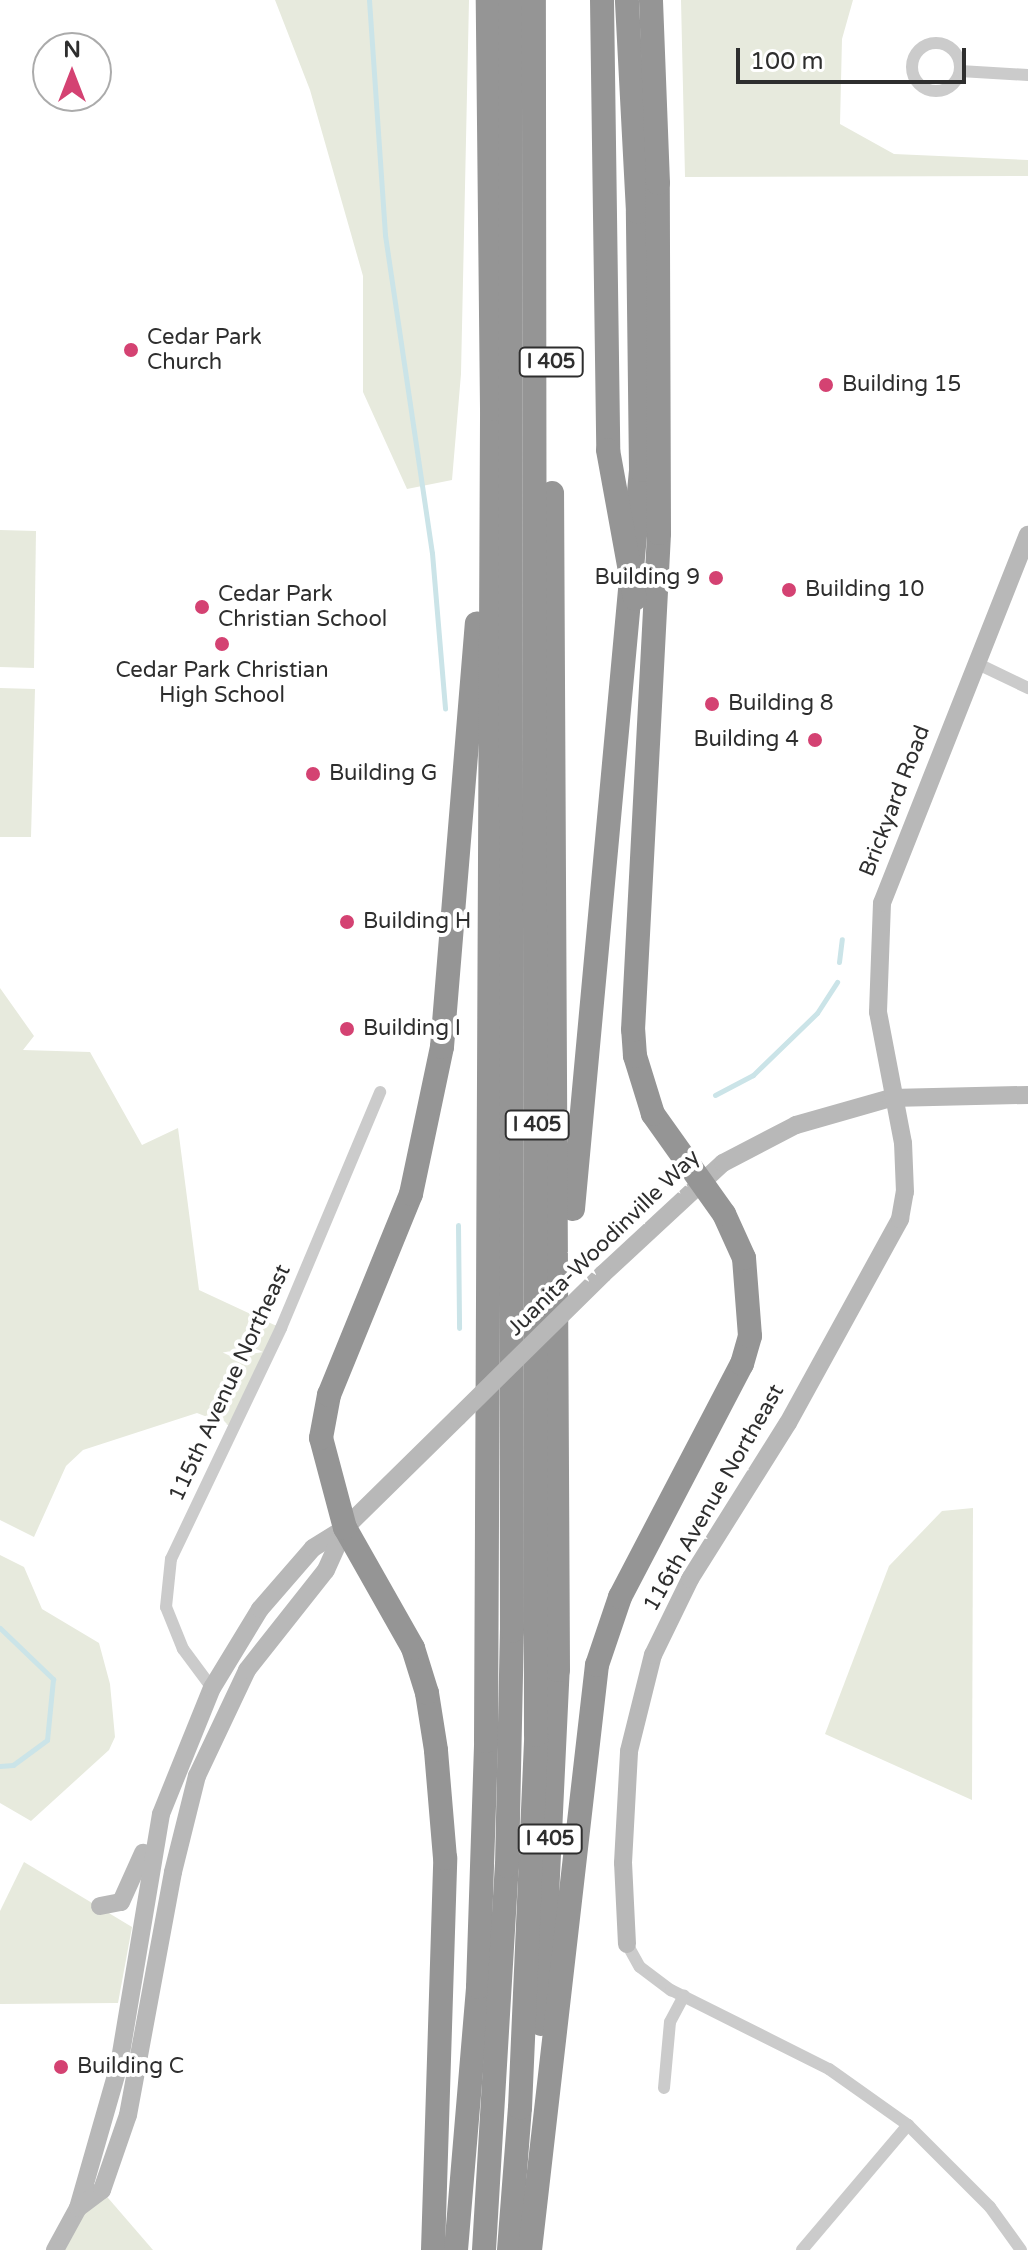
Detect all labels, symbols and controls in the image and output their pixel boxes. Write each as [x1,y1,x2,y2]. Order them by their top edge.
north arrow [32,32,112,112]
scale bar [740,32,970,82]
text: N [63,37,81,63]
text: 100 m [750,47,824,76]
place label: Cedar Park Church [147,324,262,376]
marker: Cedar Park Church [122,341,140,359]
road number: I 405 [517,346,585,378]
place label: Building 15 [842,372,961,398]
marker: Building 15 [817,376,835,394]
place label: Building 9 [594,565,700,591]
marker: Building 9 [707,569,725,587]
place label: Building 10 [805,577,924,603]
place label: Cedar Park Christian School [218,581,387,632]
marker: Building 10 [780,581,798,599]
marker: Cedar Park Christian School [193,598,211,616]
marker: Cedar Park Christian High School [213,635,231,653]
place label: Cedar Park Christian High School [115,657,329,708]
place label: Building 8 [728,691,834,717]
marker: Building 8 [703,695,721,713]
street label: Brickyard Road [854,722,936,880]
place label: Building 4 [693,727,799,753]
marker: Building 4 [806,731,824,749]
place label: Building G [329,761,437,787]
marker: Building G [304,765,322,783]
place label: Building H [363,909,471,935]
marker: Building H [338,913,356,931]
place label: Building I [363,1016,461,1042]
marker: Building I [338,1020,356,1038]
road number: I 405 [503,1109,571,1141]
street label: Juanita-Woodinville Way [502,1144,706,1342]
street label: 115th Avenue Northeast [164,1260,296,1506]
street label: 116th Avenue Northeast [638,1380,790,1616]
road number: I 405 [516,1823,584,1855]
place label: Building C [77,2054,184,2080]
marker: Building C [52,2058,70,2076]

